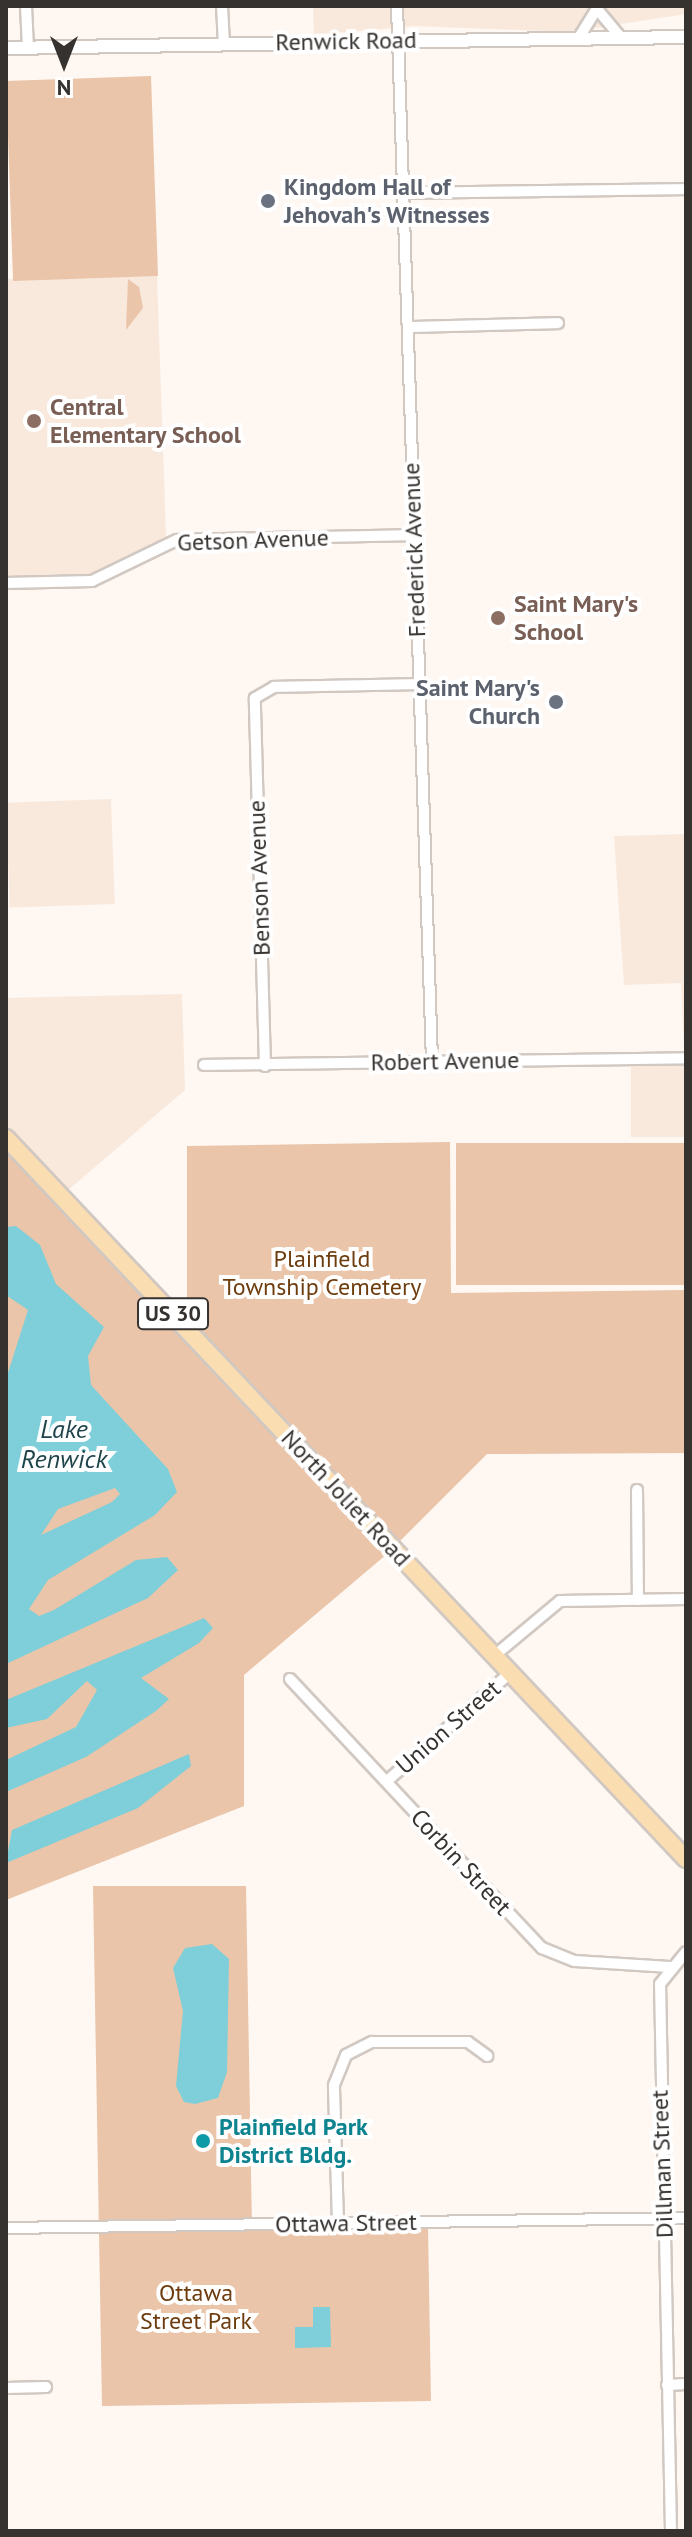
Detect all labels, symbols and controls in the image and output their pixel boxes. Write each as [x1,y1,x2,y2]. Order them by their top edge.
north arrow [24,24,104,104]
street label: Renwick Road [275,25,417,57]
text: N [57,74,71,102]
place label: Kingdom Hall of Jehovah's Witnesses [284,173,490,229]
marker: Kingdom Hall of Jehovah's Witnesses [259,192,277,210]
place label: Central Elementary School [50,393,242,449]
marker: Central Elementary School [25,412,43,430]
street label: Frederick Avenue [397,461,431,639]
street label: Getson Avenue [176,523,330,557]
place label: Saint Mary's School [514,590,638,646]
marker: Saint Mary's School [489,609,507,627]
place label: Saint Mary's Church [416,674,540,730]
marker: Saint Mary's Church [547,693,565,711]
street label: Benson Avenue [242,799,276,957]
street label: Robert Avenue [370,1045,520,1077]
park label: Plainfield Township Cemetery [223,1245,421,1301]
road number: US 30 [137,1296,209,1332]
water label: Lake Renwick [21,1413,107,1474]
street label: North Joliet Road [275,1424,417,1572]
street label: Union Street [390,1674,506,1780]
street label: Corbin Street [405,1803,517,1921]
street label: Dillman Street [645,2089,679,2239]
place label: Plainfield Park District Bldg. [219,2113,368,2169]
marker: Plainfield Park District Bldg. [194,2132,212,2150]
street label: Ottawa Street [275,2207,417,2239]
park label: Ottawa Street Park [140,2279,252,2335]

